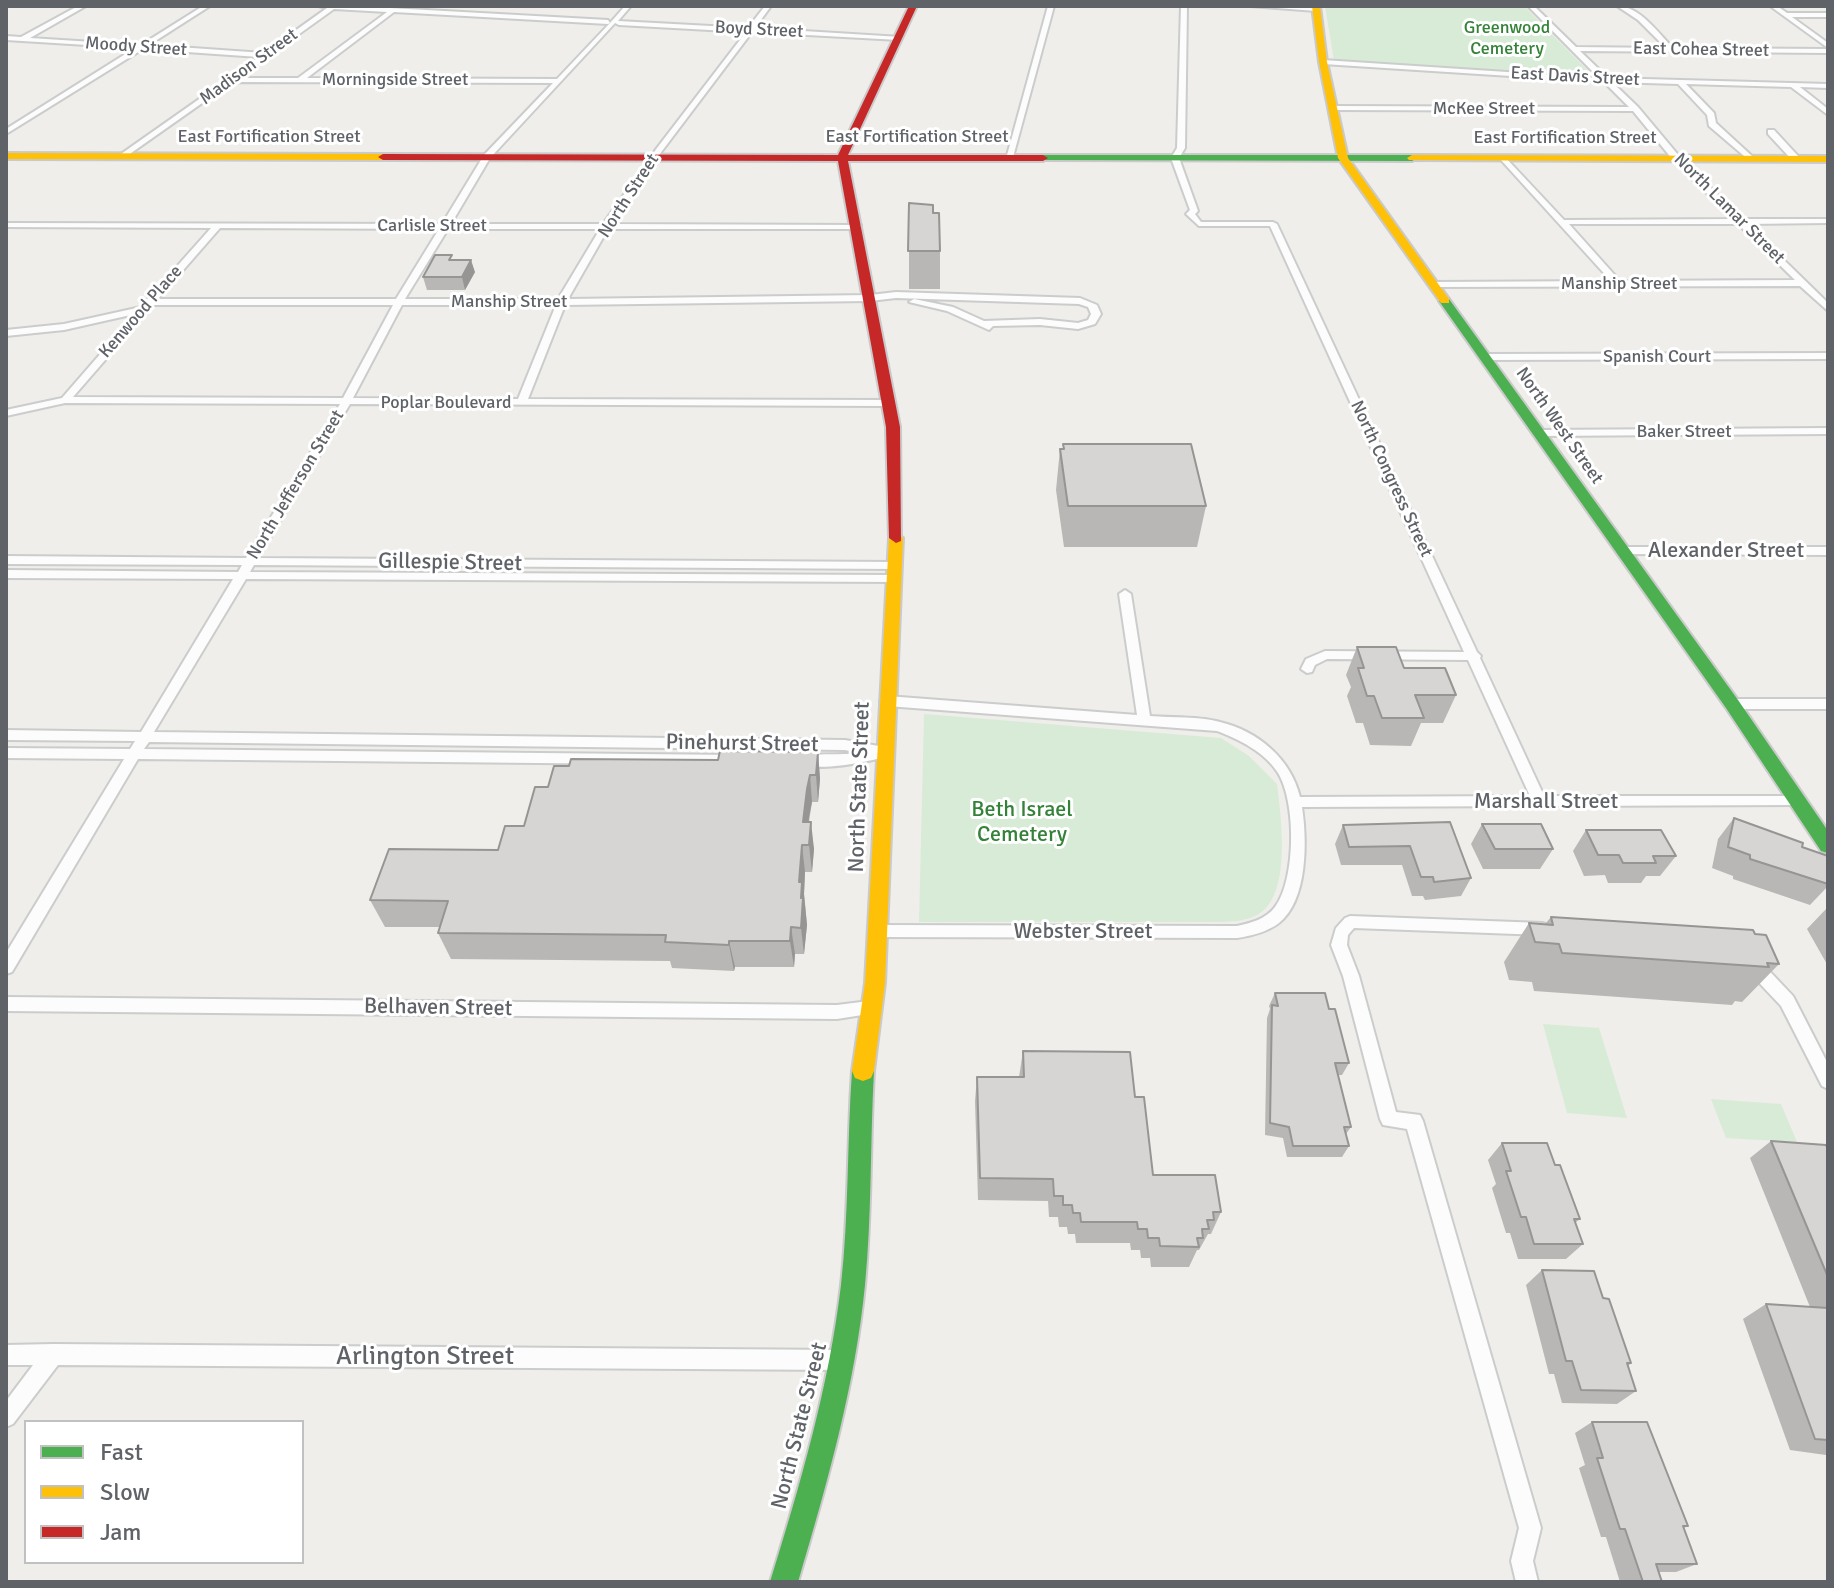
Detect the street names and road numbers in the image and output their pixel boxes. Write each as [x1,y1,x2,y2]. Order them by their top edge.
street label: Boyd Street [714,17,804,43]
street label: Madison Street [196,24,302,110]
street label: Moody Street [84,33,188,61]
street label: East Cohea Street [1633,38,1769,62]
street label: East Davis Street [1510,63,1640,91]
street label: Morningside Street [322,69,468,91]
street label: McKee Street [1433,98,1535,120]
street label: East Fortification Street [177,126,361,148]
street label: East Fortification Street [825,126,1009,148]
street label: East Fortification Street [1473,127,1657,149]
street label: North Lamar Street [1669,149,1789,269]
street label: North Street [594,150,664,242]
street label: Carlisle Street [377,215,487,237]
street label: Kenwood Place [95,261,187,363]
street label: Manship Street [1561,273,1677,295]
street label: Manship Street [451,291,567,313]
street label: Spanish Court [1603,346,1711,368]
street label: North West Street [1511,364,1607,488]
street label: Poplar Boulevard [381,392,511,414]
street label: North Congress Street [1345,397,1437,561]
street label: North Jefferson Street [243,406,349,564]
street label: Baker Street [1636,421,1732,443]
street label: Alexander Street [1648,538,1804,564]
street label: Gillespie Street [378,549,522,577]
street label: North State Street [844,701,876,873]
street label: Pinehurst Street [665,729,819,759]
street label: Marshall Street [1474,789,1618,815]
street label: Webster Street [1014,919,1152,945]
street label: Belhaven Street [364,994,512,1022]
street label: North State Street [767,1340,833,1512]
street label: Arlington Street [336,1341,514,1373]

